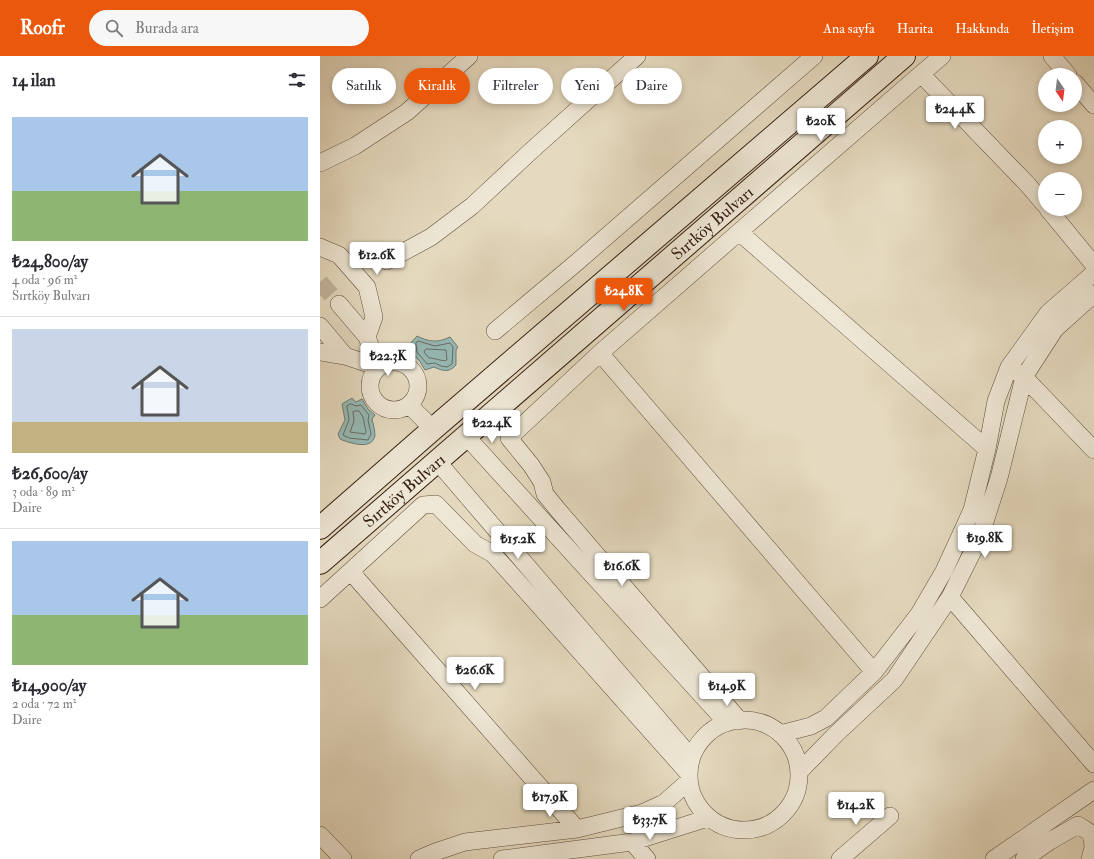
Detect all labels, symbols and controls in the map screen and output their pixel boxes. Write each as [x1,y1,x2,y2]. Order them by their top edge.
search box [89,10,369,46]
text: Roofr [20,16,65,40]
icon: search [103,17,125,39]
text: Burada ara [135,19,199,38]
text: Ana sayfa [823,20,875,37]
text: Harita [897,20,933,37]
text: Hakkında [955,20,1009,37]
text: İletişim [1031,20,1074,37]
chip: Satılık [332,68,396,104]
chip: Kiralık [404,68,470,104]
chip: Filtreler [478,68,553,104]
chip: Yeni [561,68,614,104]
chip: Daire [622,68,682,104]
north arrow [1038,68,1082,112]
map controls [1038,68,1082,216]
icon: filters [286,69,308,91]
text: 14 ilan [12,70,55,91]
pin: ₺24.4K [922,96,988,130]
text: ₺24.4K [935,101,975,117]
pin: ₺20K [797,108,845,142]
text: ₺20K [806,113,836,129]
button: + [1038,120,1082,164]
icon: home [124,143,196,215]
button: − [1038,172,1082,216]
street label: Sırtköy Bulvarı [666,181,758,264]
pin: ₺12.6K [344,242,410,276]
text: ₺12.6K [359,247,395,263]
text: ₺24,800/ay [12,251,88,272]
text: 4 oda · 96 m² [12,272,77,288]
pin: ₺24.8K [591,278,657,312]
text: ₺24.8K [604,283,644,299]
text: Sırtköy Bulvarı [12,288,90,304]
pin: ₺22.3K [355,343,421,377]
text: ₺22.3K [369,348,407,364]
icon: home [124,355,196,427]
pin: ₺22.4K [459,410,525,444]
text: ₺22.4K [472,415,512,431]
street label: Sırtköy Bulvarı [358,448,450,532]
text: ₺26,600/ay [12,463,88,484]
text: 3 oda · 89 m² [12,484,75,500]
text: Daire [12,500,42,516]
pin: ₺19.8K [952,525,1018,559]
pin: ₺15.2K [485,526,551,560]
text: ₺19.8K [967,530,1003,546]
text: ₺15.2K [500,531,536,547]
pin: ₺16.6K [589,553,655,587]
text: ₺16.6K [604,558,640,574]
icon: home [124,567,196,639]
pin: ₺26.6K [442,657,508,691]
text: ₺26.6K [456,662,494,678]
pin: ₺14.9K [694,673,760,707]
text: ₺14,900/ay [12,675,86,696]
text: ₺14.9K [708,678,746,694]
text: 2 oda · 72 m² [12,696,76,712]
text: Daire [12,712,42,728]
pin: ₺17.9K [517,784,583,818]
text: ₺17.9K [532,789,568,805]
pin: ₺14.2K [823,792,889,826]
text: ₺14.2K [837,797,875,813]
pin: ₺33.7K [617,807,683,841]
text: ₺33.7K [633,812,667,828]

